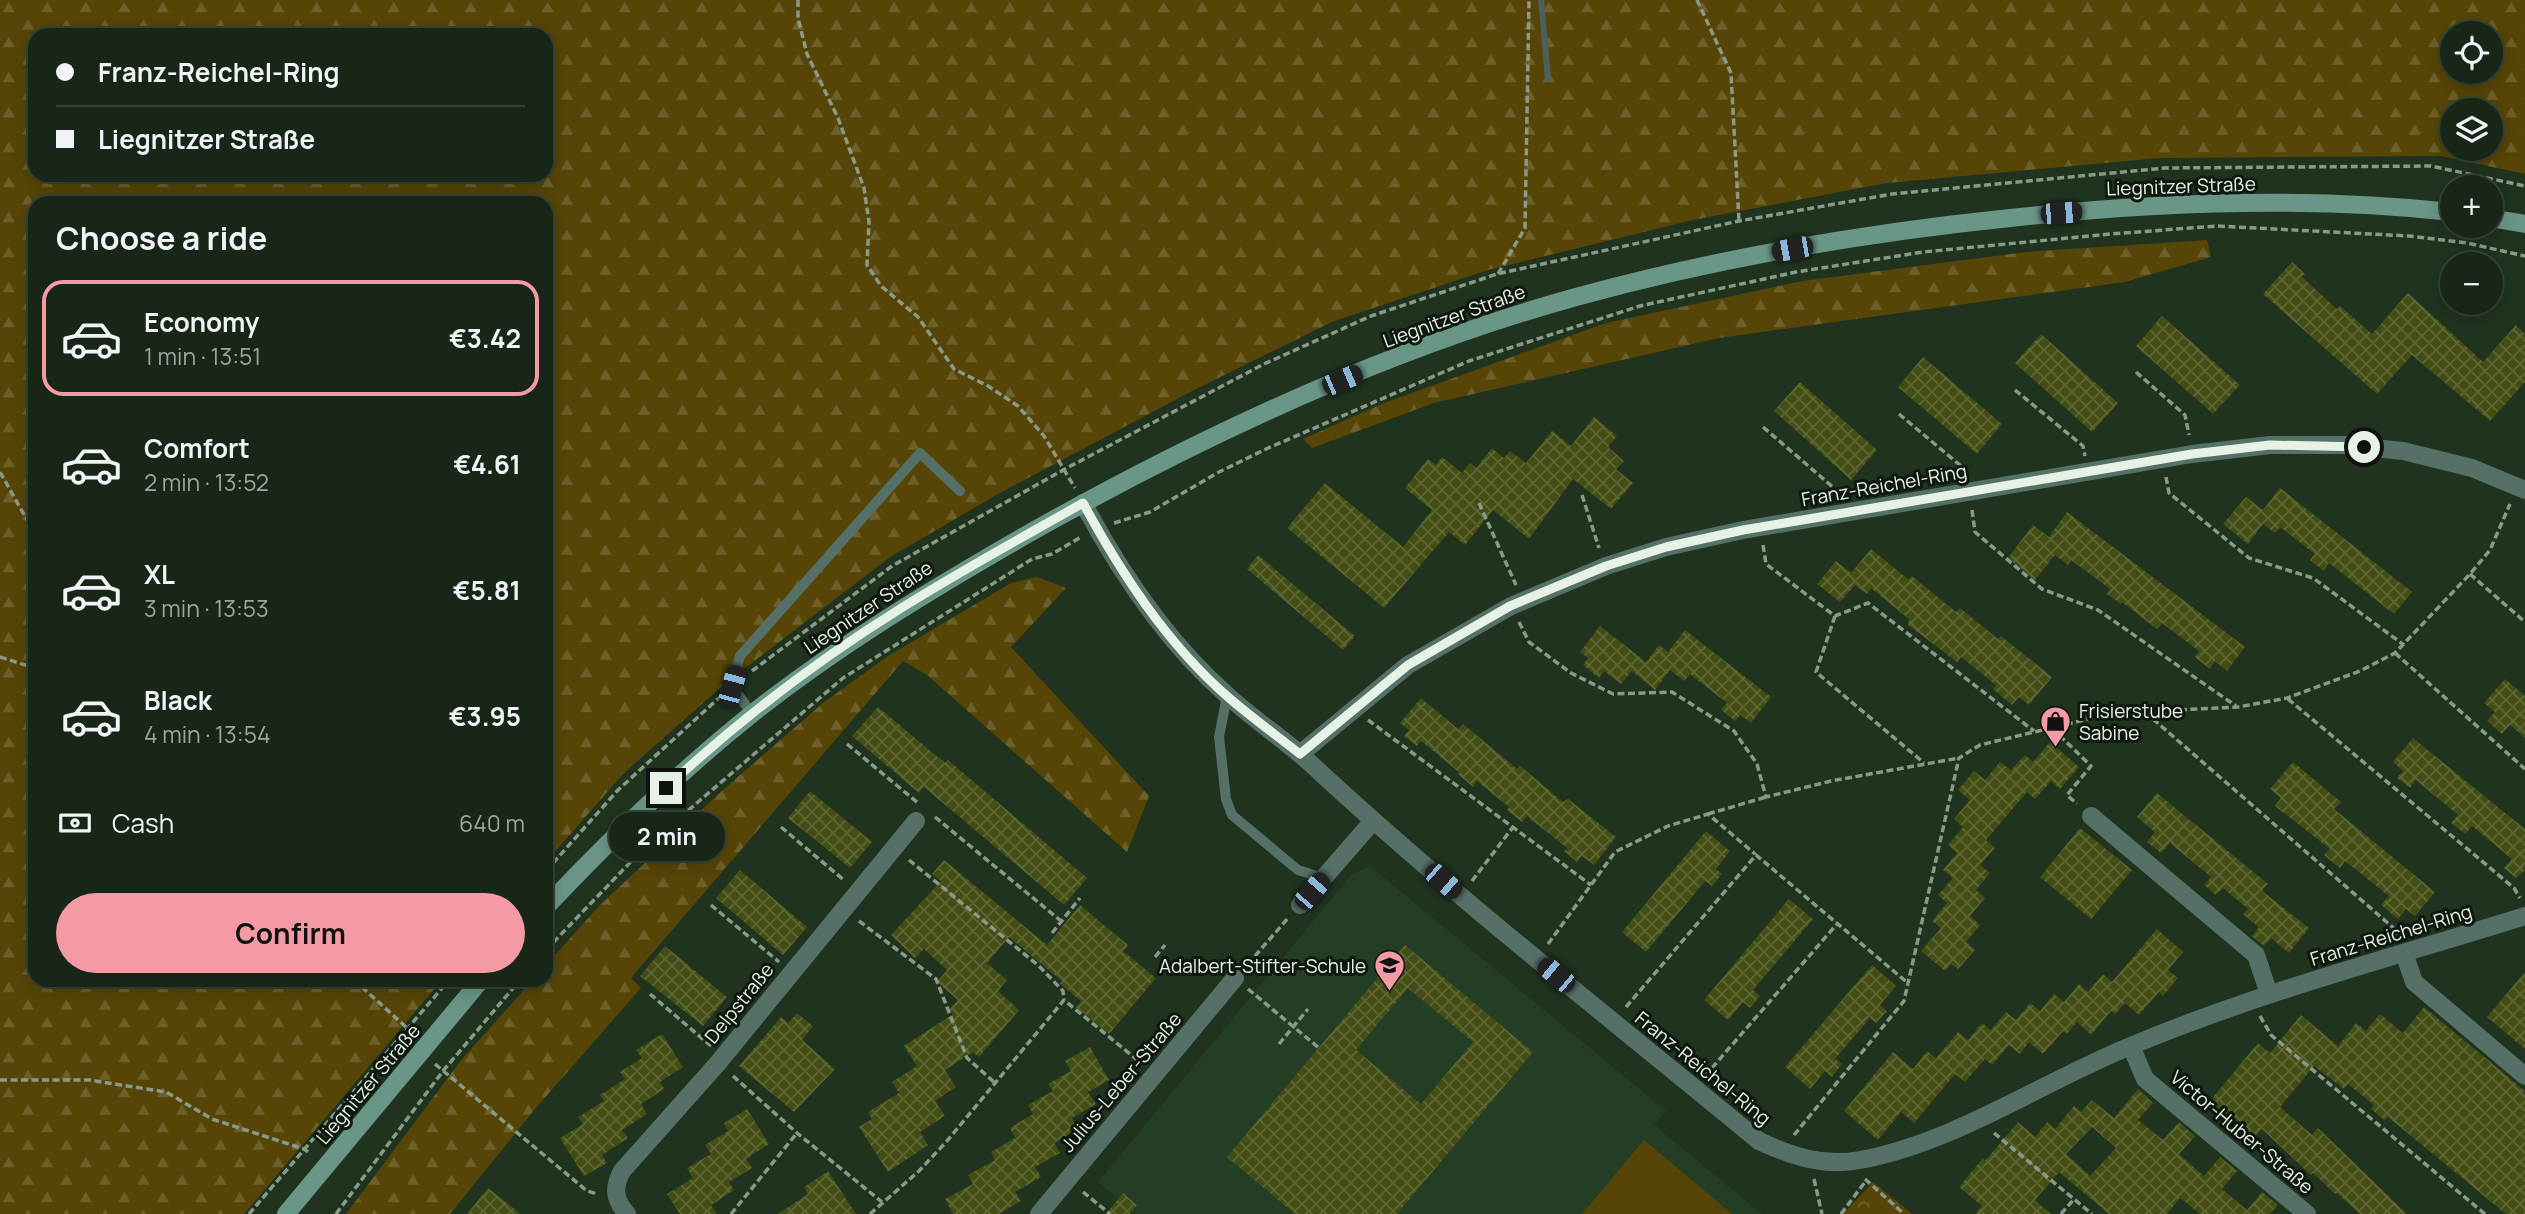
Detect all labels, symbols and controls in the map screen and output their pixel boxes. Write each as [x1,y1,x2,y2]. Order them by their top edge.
map controls [2440,21,2503,315]
button: locate [2440,21,2503,84]
text: Franz-Reichel-Ring [98,54,340,90]
button: layers [2440,98,2503,161]
text: Liegnitzer Straße [98,121,315,157]
street label: Liegnitzer Straße [2106,170,2256,202]
button: + [2440,175,2503,238]
car [2040,201,2083,225]
text: Choose a ride [56,216,267,260]
car [1770,235,1815,263]
button: − [2440,252,2503,315]
street label: Liegnitzer Straße [1379,278,1529,354]
text: Economy [144,304,259,340]
icon: car [60,307,123,370]
text: €3.42 [449,320,521,356]
text: 1 min · 13:51 [144,340,261,372]
car [1319,362,1366,398]
text: Comfort [144,430,250,466]
route start [2348,431,2380,463]
icon: car [60,433,123,496]
text: €4.61 [453,446,521,482]
street label: Franz-Reichel-Ring [1799,458,1969,512]
text: 2 min · 13:52 [144,466,269,498]
street label: Liegnitzer Straße [799,554,937,660]
text: XL [144,556,175,592]
icon: car [60,559,123,622]
text: €5.81 [453,572,521,608]
text: 3 min · 13:53 [144,592,269,624]
car [717,663,748,709]
text: Black [144,682,212,718]
icon: car [60,685,123,748]
text: €3.95 [449,698,521,734]
place label: Frisierstube Sabine [2079,698,2183,746]
shop icon: Frisierstube Sabine [2039,705,2073,749]
text: 4 min · 13:54 [144,718,271,750]
route end [650,772,682,804]
icon: cash [56,804,94,842]
text: Cash [112,805,174,841]
text: 640 m [459,807,525,839]
callout: 2 min [608,812,724,862]
text: 2 min [637,820,697,852]
car [1421,859,1466,903]
car [1291,868,1334,914]
button: Confirm [56,893,525,973]
street label: Franz-Reichel-Ring [2307,898,2475,972]
school or university icon: Adalbert-Stifter-Schule [1372,949,1406,993]
place label: Adalbert-Stifter-Schule [1159,953,1366,979]
car [1534,953,1579,997]
street label: Delpstraße [699,957,779,1049]
street label: Franz-Reichel-Ring [1630,1005,1776,1131]
street label: Julius-Leber-Straße [1055,1007,1187,1157]
street label: Liegnitzer Straße [310,1018,426,1150]
street label: Victor-Huber-Straße [2165,1064,2319,1200]

